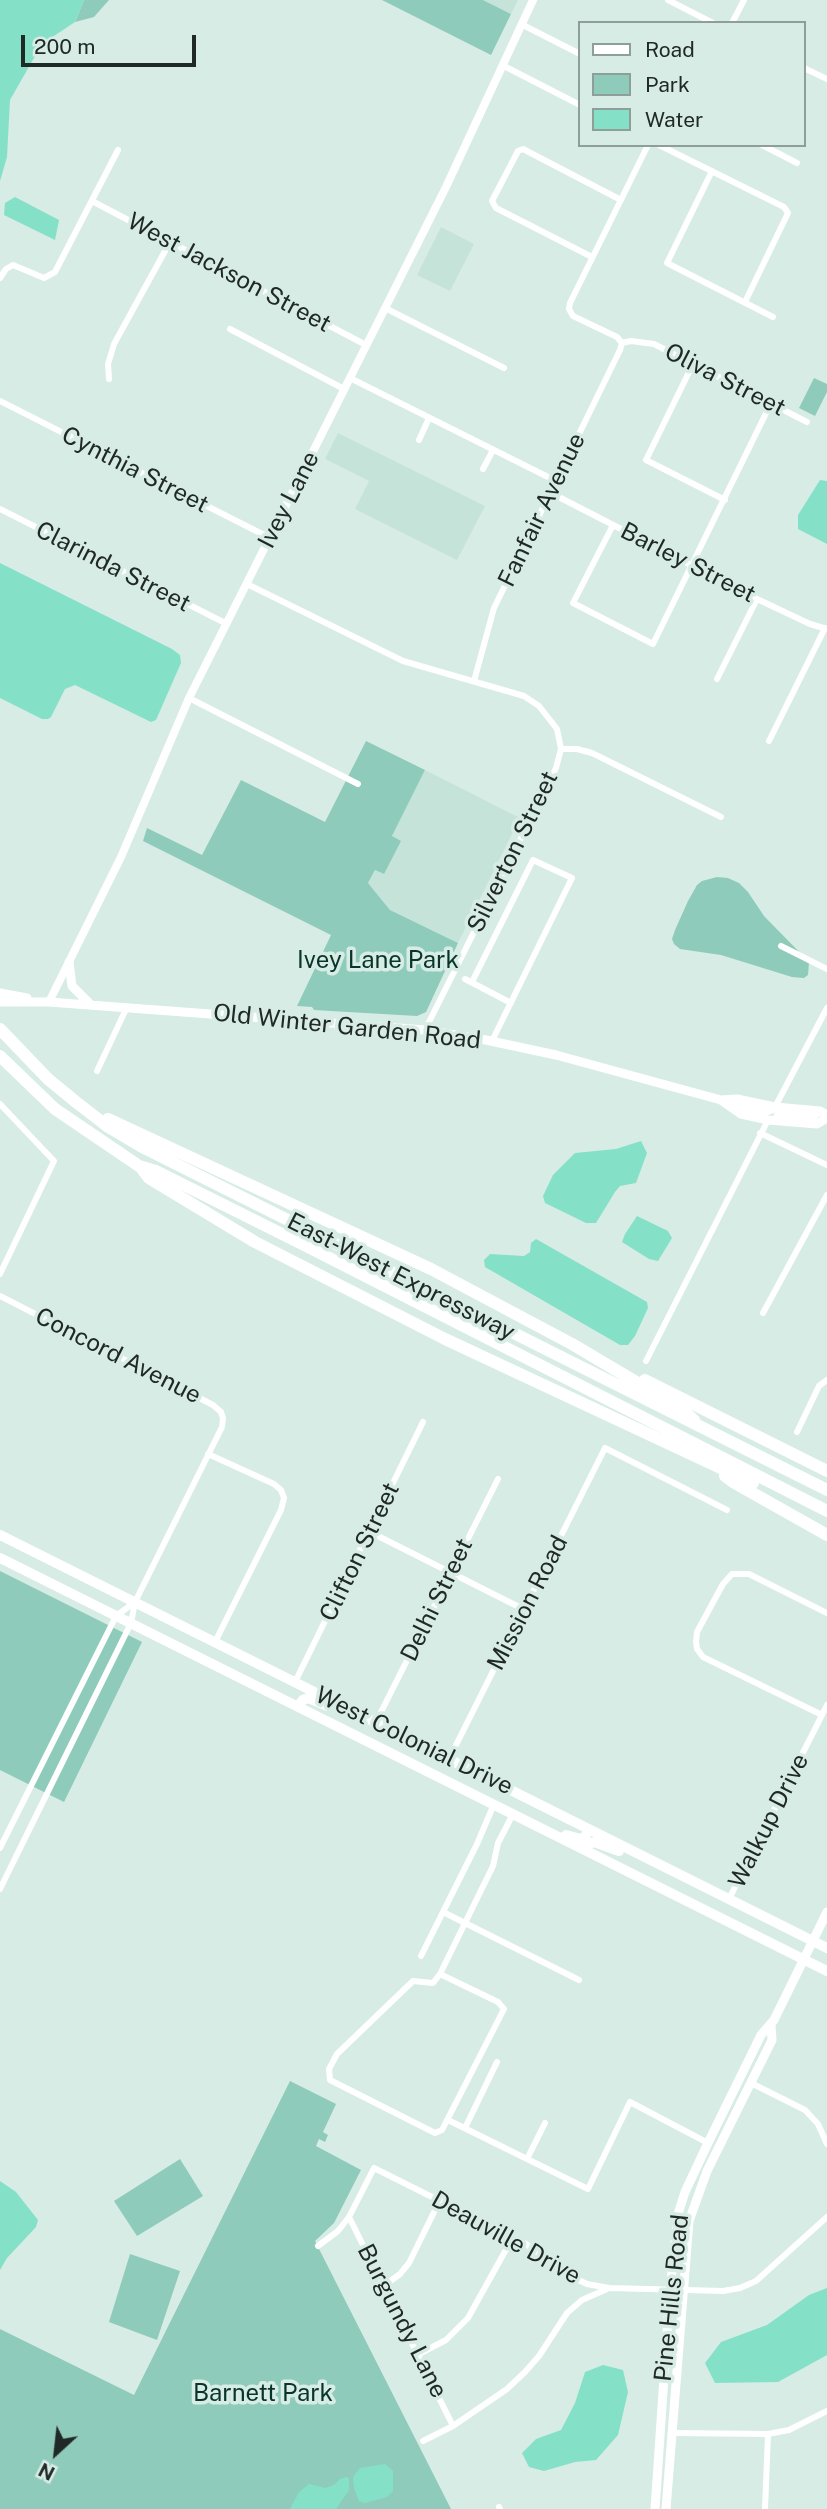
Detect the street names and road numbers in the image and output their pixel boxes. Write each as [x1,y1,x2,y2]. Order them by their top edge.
street label: West Jackson Street [122,207,336,339]
street label: Oliva Street [660,337,790,423]
street label: Cynthia Street [57,421,213,519]
street label: Fanfair Avenue [492,428,592,592]
street label: Ivey Lane [252,447,326,553]
street label: Clarinda Street [31,516,195,618]
street label: Barley Street [616,517,760,609]
street label: Silverton Street [462,767,564,937]
street label: Old Winter Garden Road [212,999,482,1055]
street label: East-West Expressway [282,1207,520,1347]
street label: Concord Avenue [30,1302,206,1410]
street label: Clifton Street [314,1478,406,1626]
street label: Mission Road [482,1531,574,1675]
street label: Delhi Street [395,1534,479,1666]
street label: West Colonial Drive [311,1681,517,1801]
street label: Walkup Drive [723,1749,815,1893]
street label: Deauville Drive [426,2185,586,2291]
street label: Pine Hills Road [649,2213,695,2383]
street label: Burgundy Lane [351,2239,453,2403]

